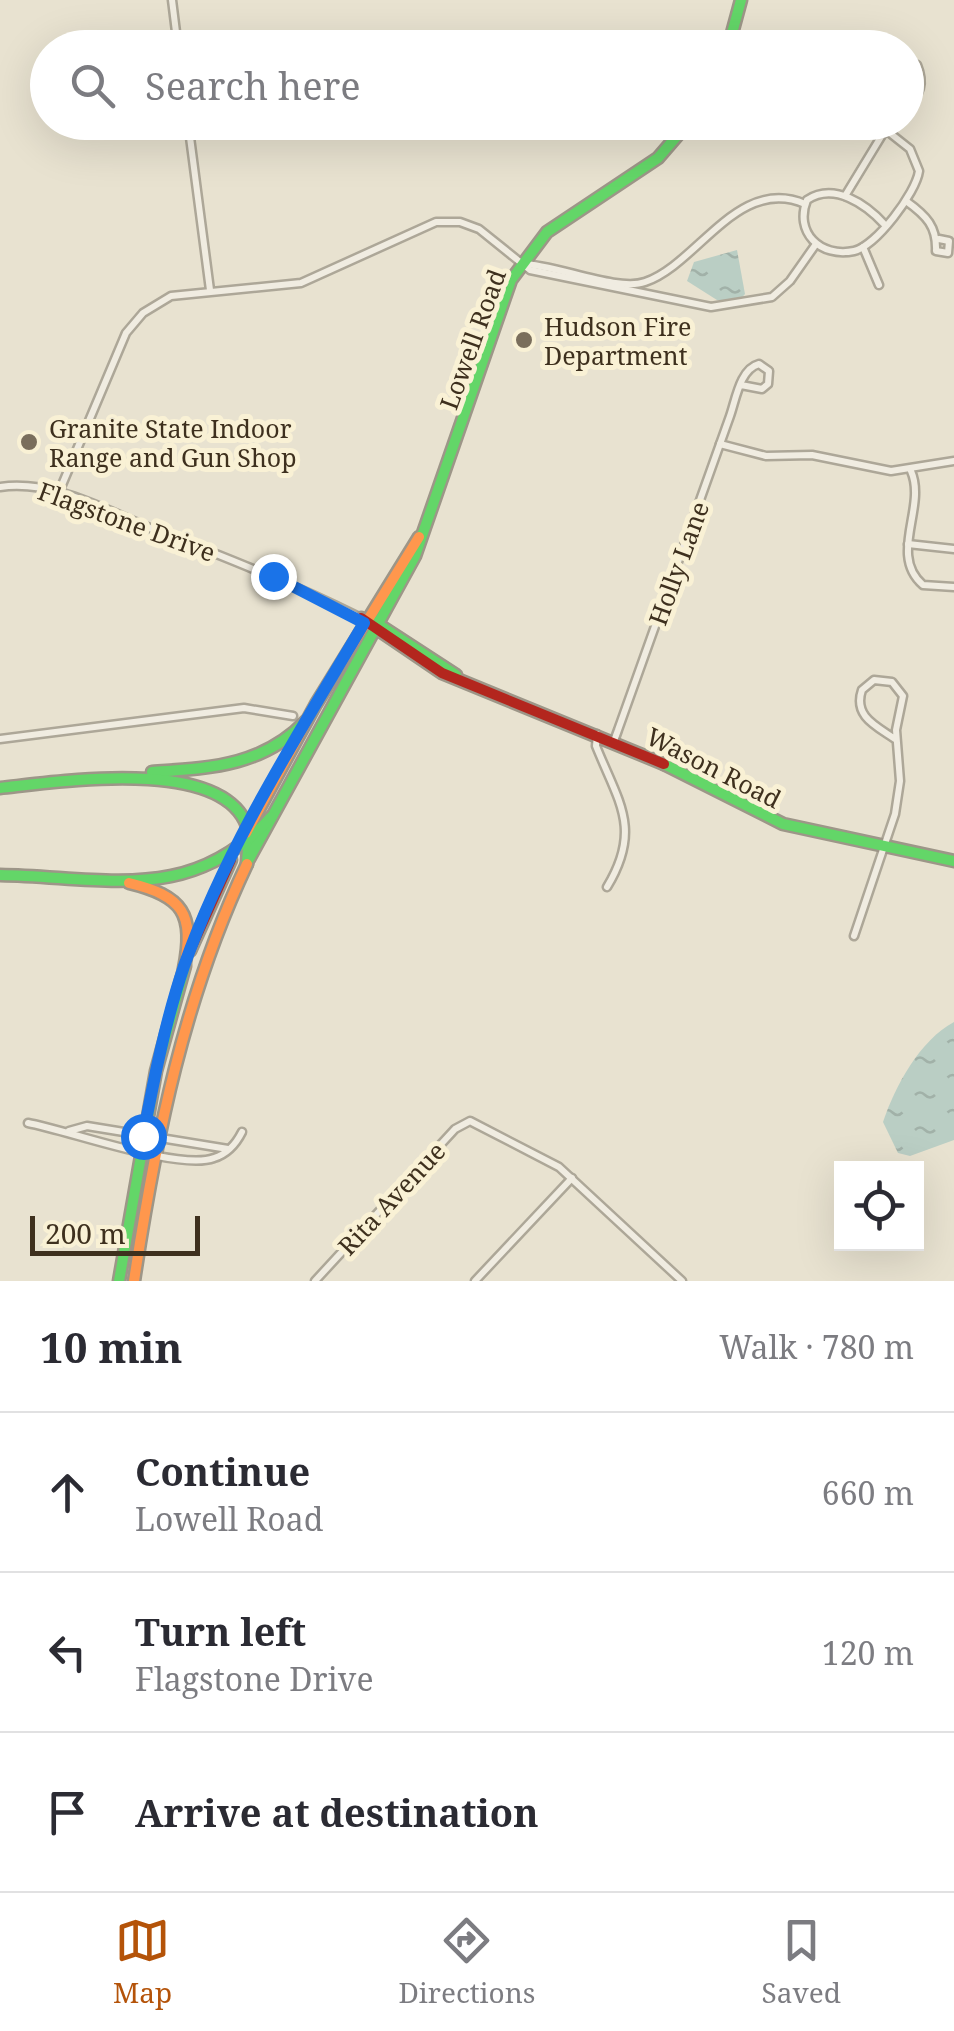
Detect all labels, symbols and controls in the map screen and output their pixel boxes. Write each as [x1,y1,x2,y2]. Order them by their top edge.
search box [30,30,924,140]
icon: search [65,58,120,113]
text: Search here [145,59,361,111]
street label: Lowell Road [431,264,513,414]
place label: Hudson Fire Department [544,309,691,372]
marker: Hudson Fire Department [513,329,535,351]
place label: Granite State Indoor Range and Gun Shop [49,411,297,474]
marker: Granite State Indoor Range and Gun Shop [18,431,40,453]
street label: Flagstone Drive [34,473,220,569]
street label: Holly Lane [640,496,716,630]
route end [251,554,297,600]
street label: Wason Road [641,718,787,816]
route start [121,1114,167,1160]
street label: Rita Avenue [330,1134,452,1262]
map controls [834,1161,924,1251]
button: locate [834,1161,924,1251]
scale bar [30,1211,200,1256]
text: 200 m [45,1214,126,1252]
text: 10 min [40,1318,183,1375]
text: Walk · 780 m [719,1325,914,1368]
text: Continue [135,1445,310,1497]
icon: ahead [40,1465,95,1520]
text: 660 m [822,1471,914,1514]
text: Lowell Road [135,1497,323,1540]
text: Turn left [135,1605,306,1657]
icon: left [40,1625,95,1680]
text: 120 m [822,1631,914,1674]
text: Flagstone Drive [135,1657,374,1700]
icon: arrive [40,1785,95,1840]
text: Arrive at destination [135,1786,539,1838]
tab: Map [113,1913,172,2011]
tab: Directions [398,1913,535,2011]
tab: Saved [762,1913,841,2011]

